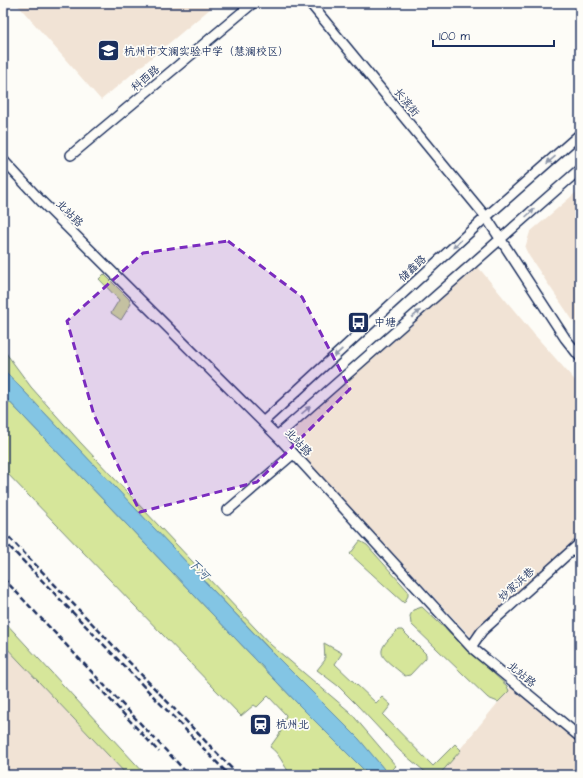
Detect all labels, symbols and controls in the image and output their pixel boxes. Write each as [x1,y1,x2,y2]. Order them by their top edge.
scale bar [433,22,554,48]
text: 100 m [439,28,470,45]
school or university icon: 杭州市文澜实验中学（慧澜校区） [96,38,122,64]
place label: 杭州市文澜实验中学（慧澜校区） [124,44,289,59]
street label: 科西路 [128,62,163,95]
street label: 长滨街 [390,85,423,121]
one-way arrow [546,156,556,165]
street label: 北站路 [53,196,87,230]
one-way arrow [525,209,535,218]
one-way arrow [452,239,462,248]
street label: 储鑫路 [395,252,430,285]
bus stop icon: 中塘 [346,309,372,335]
one-way arrow [410,309,421,318]
place label: 中塘 [374,315,396,330]
one-way arrow [333,348,342,357]
one-way arrow [301,405,311,415]
street label: 北站路 [282,425,315,460]
water label: 下河 [184,555,214,585]
street label: 妙家浜巷 [495,564,538,605]
street label: 北站路 [504,658,539,691]
station icon: 杭州北 [247,711,273,737]
place label: 杭州北 [276,717,309,732]

